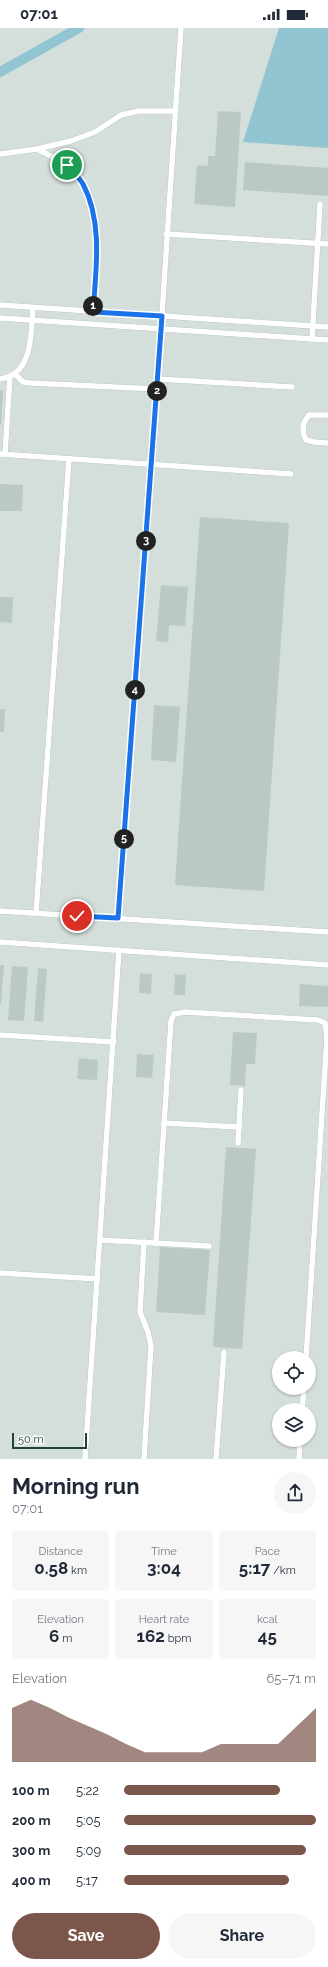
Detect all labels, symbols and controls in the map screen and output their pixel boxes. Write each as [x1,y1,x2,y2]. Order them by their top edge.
text: 07:01 [20,5,58,23]
pin [50,148,84,182]
icon: arrive [56,154,78,176]
pin: 1 [83,296,103,316]
text: 1 [90,299,96,312]
pin: 2 [147,381,167,401]
text: 2 [154,384,160,397]
pin: 3 [136,531,156,551]
text: 3 [143,534,149,547]
pin: 4 [125,680,145,700]
text: 4 [132,683,138,696]
pin: 5 [114,829,134,849]
text: 5 [121,832,127,845]
pin [60,899,94,933]
icon: check [66,905,88,927]
map controls [272,1351,316,1447]
button: locate [272,1351,316,1395]
button: layers [272,1403,316,1447]
scale bar [12,1431,87,1450]
text: 50 m [18,1433,44,1446]
button: share [274,1472,316,1514]
text: Morning run [12,1473,140,1499]
text: 07:01 [12,1501,43,1516]
text: Distance [39,1545,83,1558]
text: Time [151,1545,177,1558]
text: Pace [255,1545,280,1558]
text: 0.58 [34,1558,68,1578]
text: 3:04 [147,1558,181,1578]
text: 5:17 [239,1558,270,1578]
text: km [68,1564,87,1577]
text: /km [270,1564,296,1577]
text: Elevation [37,1613,84,1626]
text: Heart rate [139,1613,189,1626]
text: kcal [257,1613,278,1626]
text: 6 [49,1626,59,1646]
text: 162 [137,1626,165,1646]
text: 45 [258,1626,277,1646]
text: m [59,1632,72,1645]
text: bpm [165,1632,191,1645]
text: Elevation [12,1671,67,1686]
text: 65–71 m [266,1671,316,1686]
text: 100 m [12,1783,50,1798]
text: 5:22 [76,1783,99,1798]
text: 200 m [12,1813,51,1828]
text: 5:05 [76,1813,101,1828]
text: 300 m [12,1843,50,1858]
text: 5:09 [76,1843,101,1858]
text: 400 m [12,1873,51,1888]
text: 5:17 [76,1873,98,1888]
button: Save [12,1913,160,1959]
button: Share [168,1913,316,1959]

